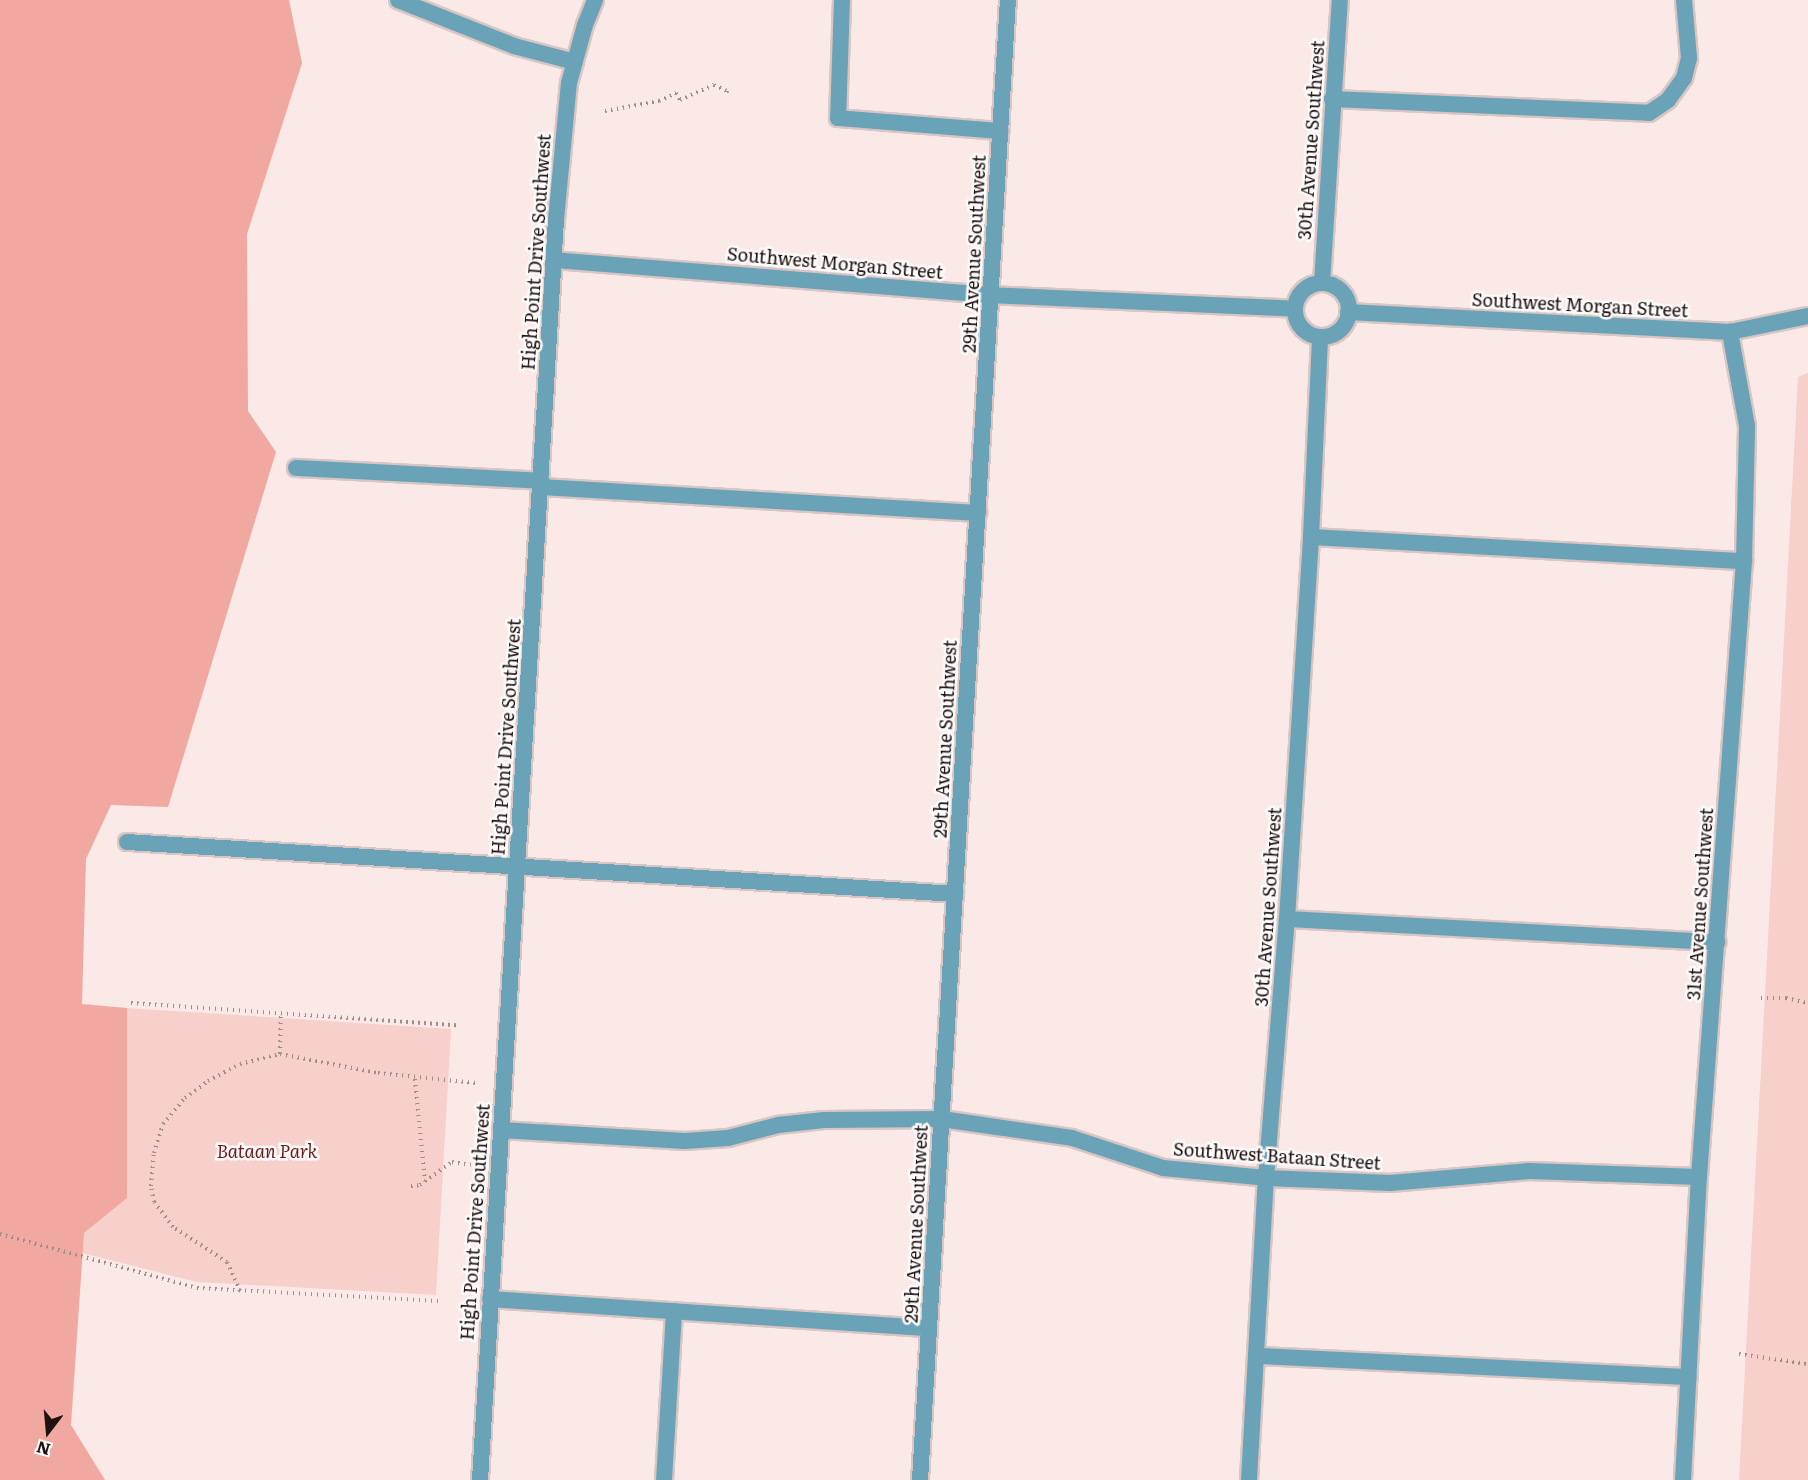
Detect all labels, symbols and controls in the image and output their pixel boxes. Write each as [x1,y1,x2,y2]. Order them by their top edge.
street label: 30th Avenue Southwest [1293,40,1329,240]
street label: High Point Drive Southwest [517,133,555,371]
street label: 29th Avenue Southwest [958,154,990,354]
street label: Southwest Morgan Street [726,243,944,283]
street label: Southwest Morgan Street [1471,289,1689,321]
street label: High Point Drive Southwest [487,618,525,856]
street label: 29th Avenue Southwest [929,639,961,839]
street label: 30th Avenue Southwest [1250,807,1286,1007]
street label: 31st Avenue Southwest [1682,807,1718,1001]
street label: High Point Drive Southwest [456,1103,494,1341]
street label: 29th Avenue Southwest [900,1124,932,1324]
street label: Southwest Bataan Street [1172,1138,1382,1174]
park label: Bataan Park [217,1140,317,1162]
north arrow [18,1402,78,1462]
text: N [33,1436,53,1463]

